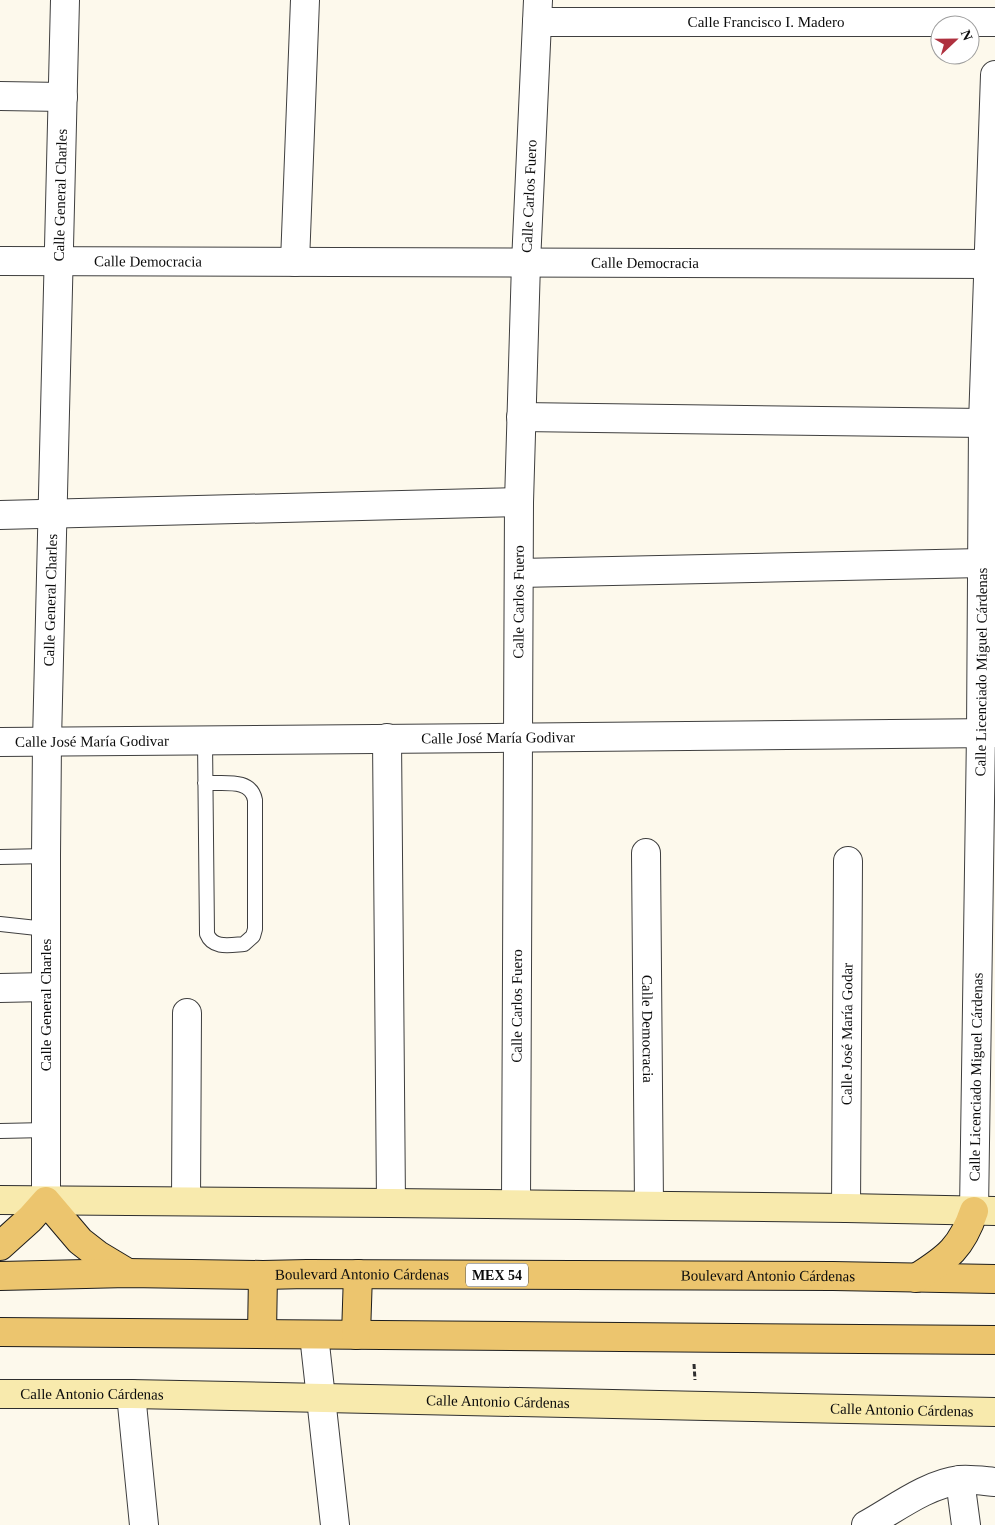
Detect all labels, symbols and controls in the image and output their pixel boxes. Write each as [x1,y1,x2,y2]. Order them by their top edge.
street label: Calle Francisco I. Madero [688,14,844,30]
north arrow [930,15,980,65]
text: N [958,28,975,43]
street label: Calle General Charles [51,129,70,262]
street label: Calle Carlos Fuero [518,139,540,253]
street label: Calle Democracia [94,253,202,270]
street label: Calle Democracia [591,255,699,271]
street label: Calle General Charles [41,533,60,667]
street label: Calle Carlos Fuero [510,545,527,659]
street label: Calle Licenciado Miguel Cárdenas [972,567,990,777]
street label: Calle José María Godivar [421,729,575,747]
street label: Calle José María Godivar [15,733,169,750]
street label: Calle General Charles [38,939,54,1071]
street label: Calle Carlos Fuero [509,949,525,1063]
street label: Calle José María Godar [839,963,855,1105]
street label: Calle Licenciado Miguel Cárdenas [966,972,985,1182]
street label: Calle Democracia [639,975,656,1083]
road number: MEX 54 [466,1264,528,1286]
street label: Boulevard Antonio Cárdenas [275,1266,449,1283]
street label: Boulevard Antonio Cárdenas [681,1267,855,1284]
street label: Calle Antonio Cárdenas [20,1386,164,1403]
street label: Calle Antonio Cárdenas [426,1392,570,1411]
street label: Calle Antonio Cárdenas [830,1401,974,1420]

